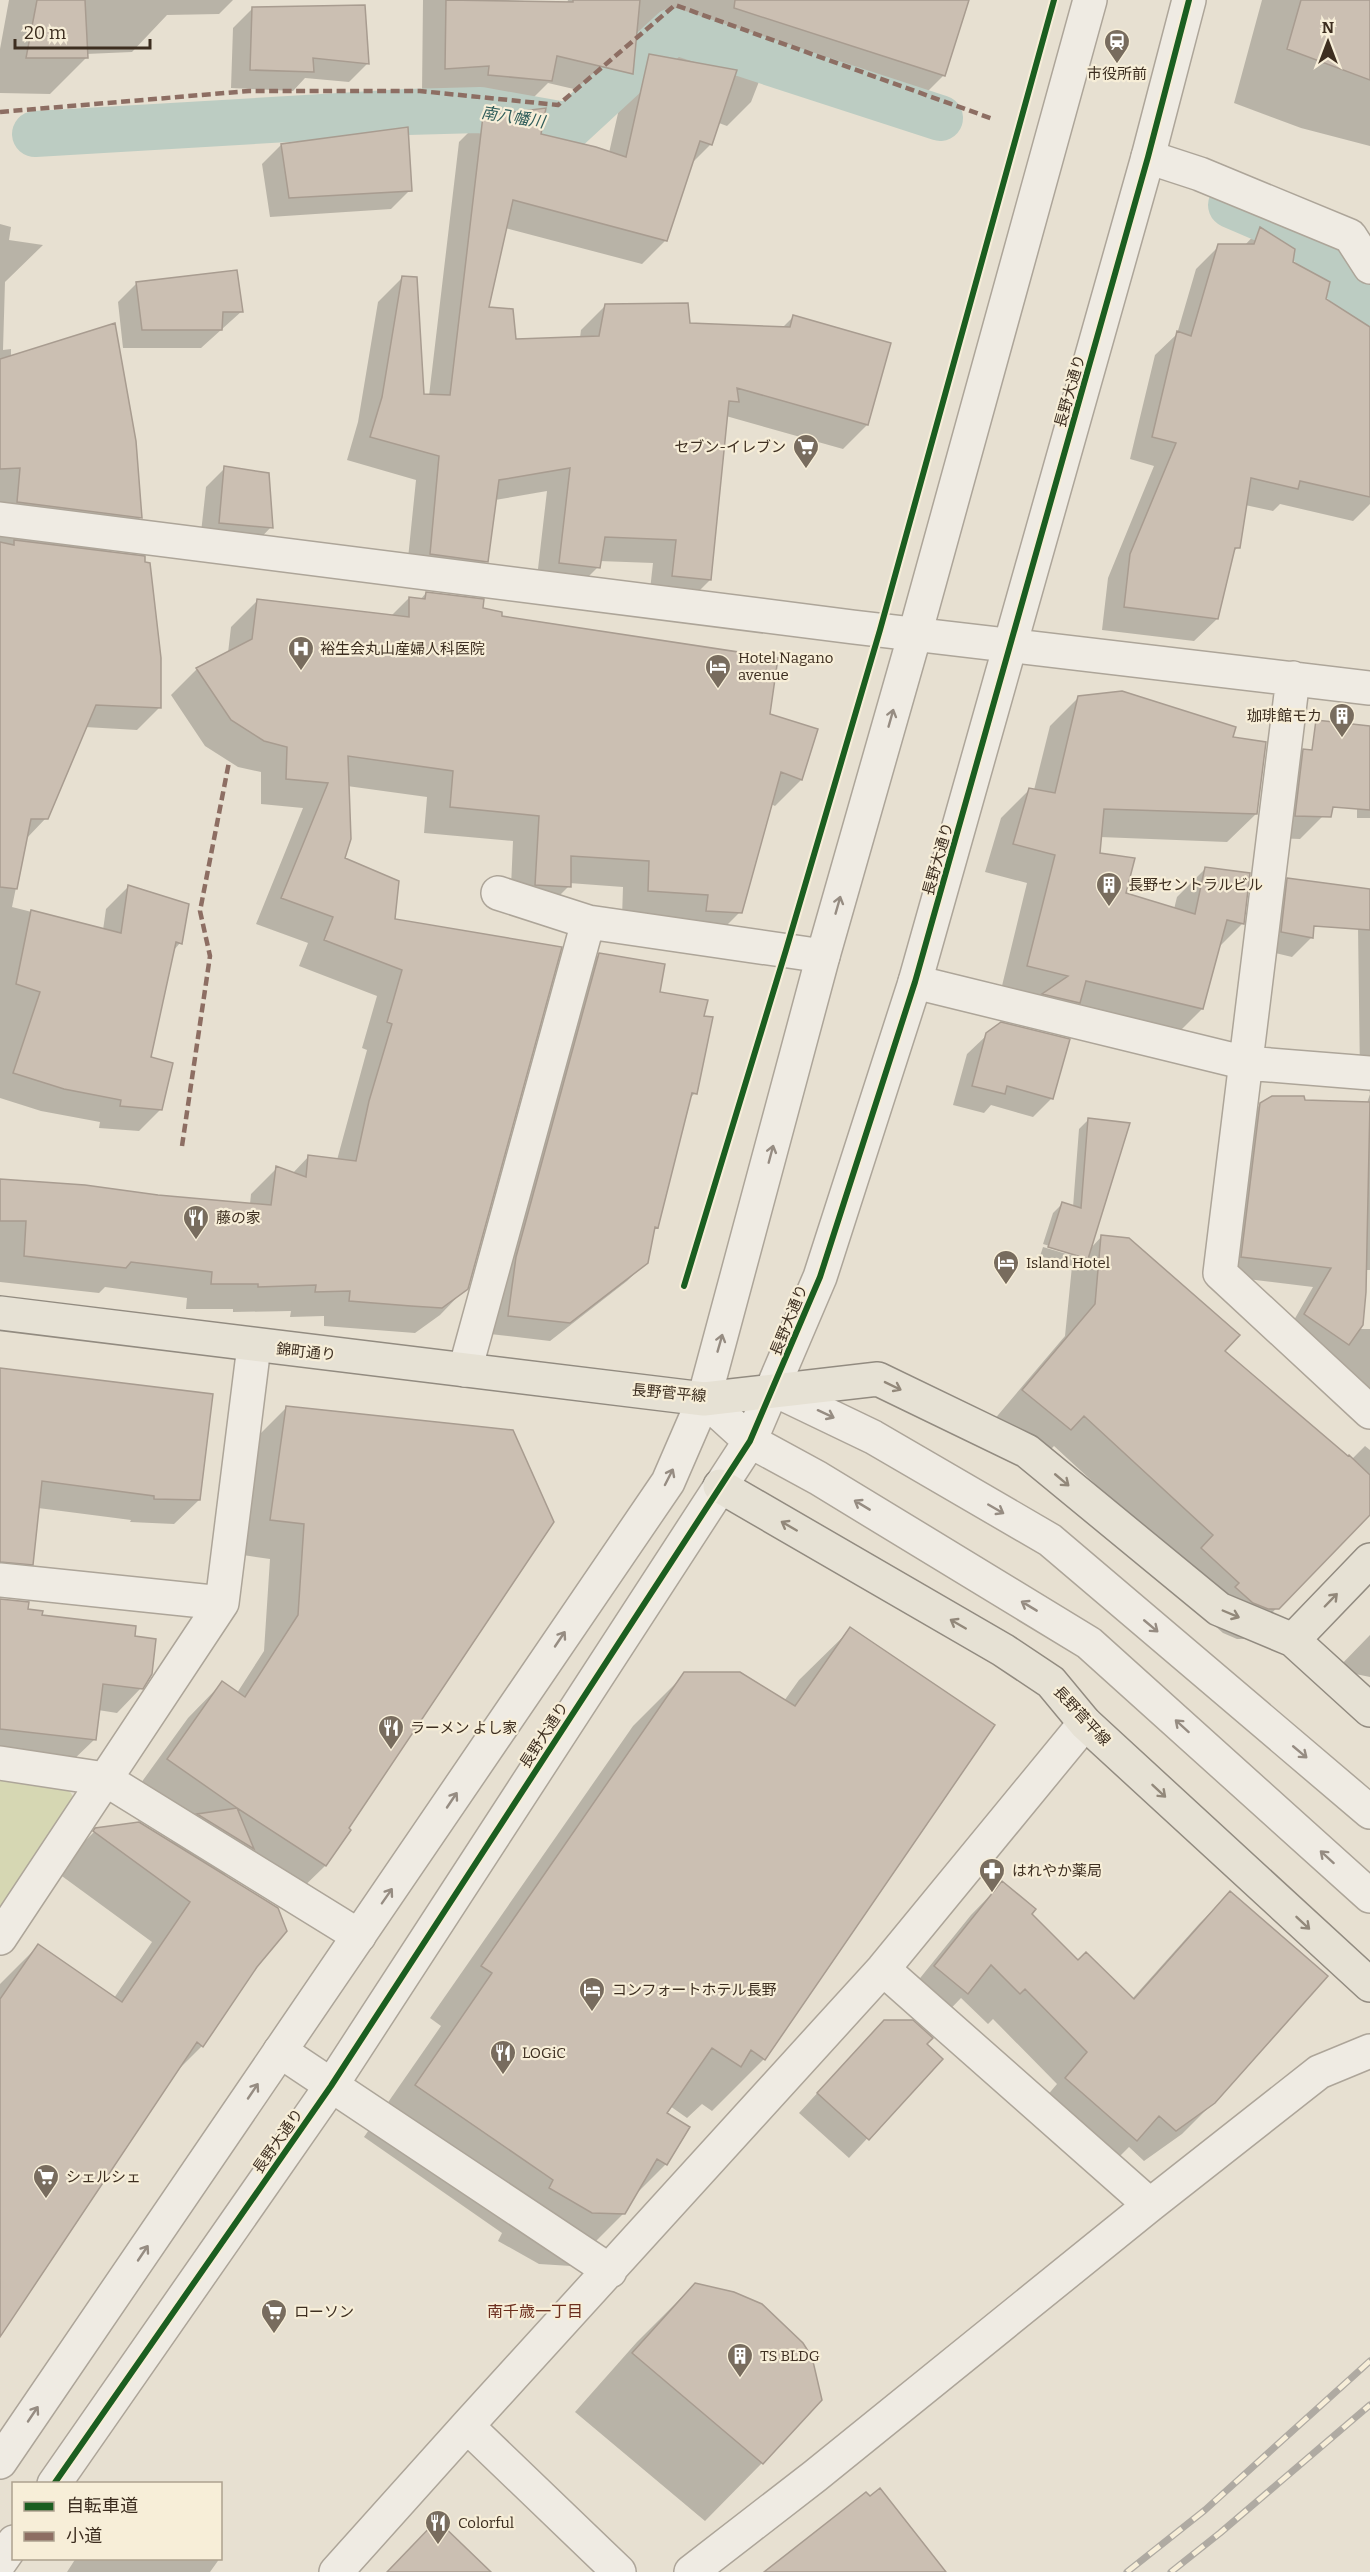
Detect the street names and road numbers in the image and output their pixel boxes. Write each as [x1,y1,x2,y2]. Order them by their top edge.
street label: 長野大通り [1051,352,1089,430]
street label: 長野大通り [919,820,957,898]
street label: 長野大通り [767,1282,811,1358]
street label: 錦町通り [275,1340,337,1364]
street label: 長野菅平線 [631,1381,707,1405]
street label: 長野菅平線 [1050,1682,1114,1750]
street label: 長野大通り [516,1699,572,1771]
street label: 長野大通り [249,2105,307,2177]

